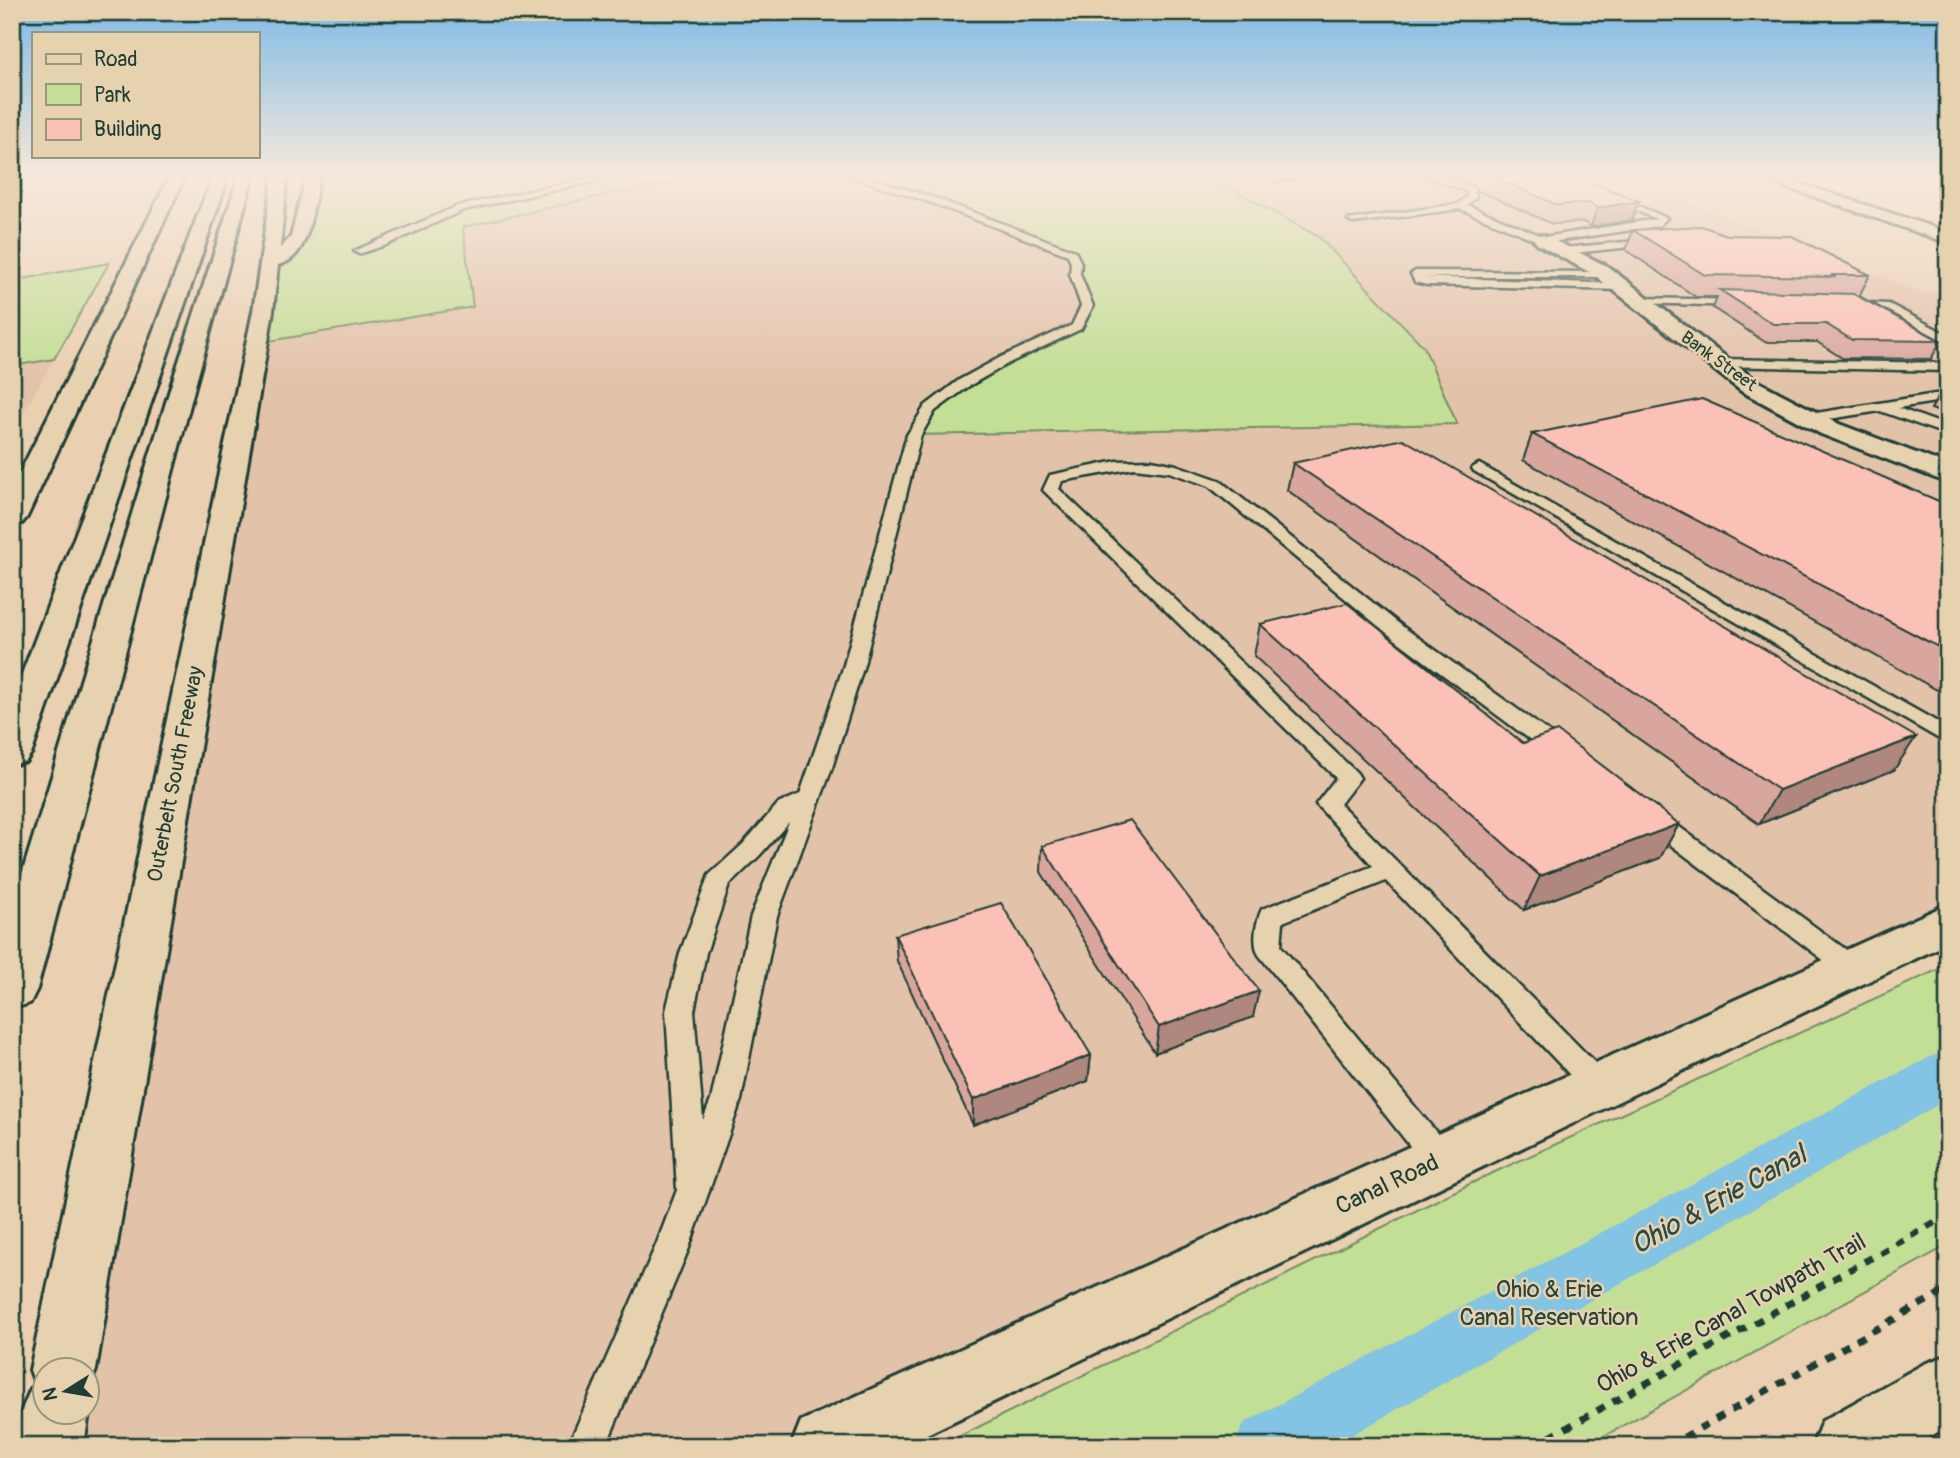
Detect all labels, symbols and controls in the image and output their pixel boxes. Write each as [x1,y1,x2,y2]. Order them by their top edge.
legend [32,32,259,158]
text: Road [94,46,138,73]
text: Park [94,82,131,109]
text: Building [94,116,161,143]
street label: Bank Street [1676,326,1762,397]
street label: Outerbelt South Freeway [141,664,210,884]
water label: Ohio & Erie Canal [1625,1136,1816,1263]
street label: Canal Road [1331,1148,1443,1221]
street label: Ohio & Erie Canal Towpath Trail [1591,1227,1871,1400]
park label: Ohio & Erie Canal Reservation [1459,1275,1639,1332]
north arrow [32,1356,102,1426]
text: N [37,1385,63,1403]

